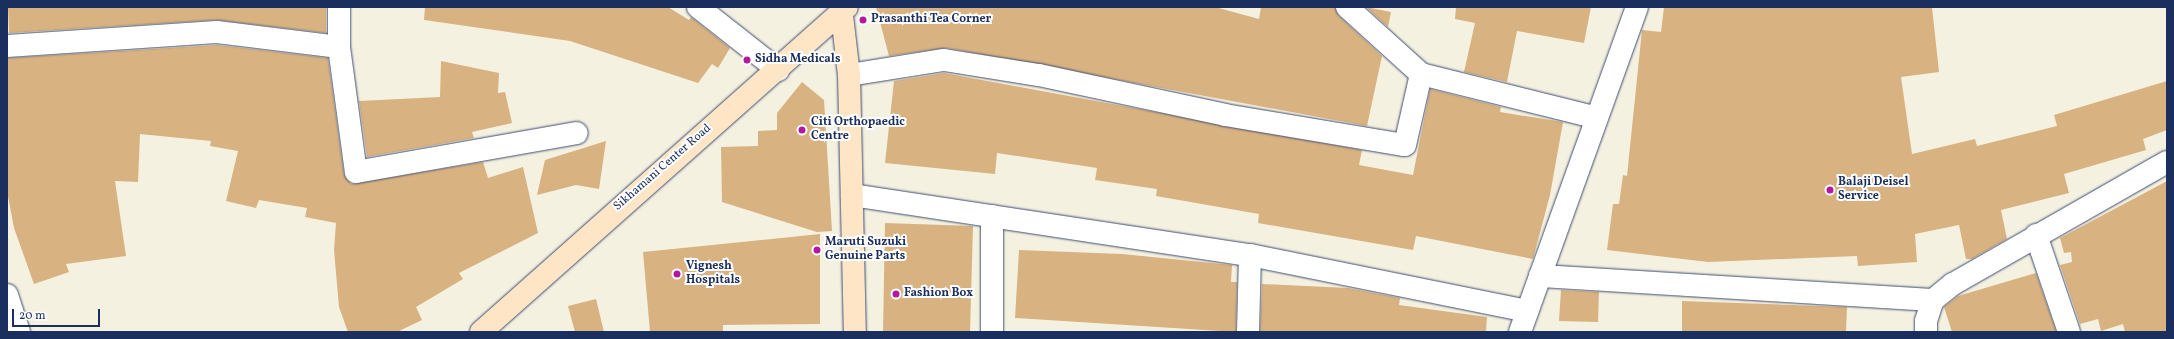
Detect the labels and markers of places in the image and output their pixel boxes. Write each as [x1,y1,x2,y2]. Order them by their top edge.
place label: Prasanthi Tea Corner [871,13,991,27]
marker: Prasanthi Tea Corner [858,15,868,25]
place label: Sidha Medicals [755,53,840,67]
marker: Sidha Medicals [742,55,752,65]
place label: Citi Orthopaedic Centre [811,116,905,144]
marker: Citi Orthopaedic Centre [796,124,808,136]
place label: Balaji Deisel Service [1838,176,1909,204]
marker: Balaji Deisel Service [1825,185,1835,195]
place label: Maruti Suzuki Genuine Parts [825,236,906,264]
marker: Maruti Suzuki Genuine Parts [812,245,822,255]
place label: Vignesh Hospitals [686,260,740,288]
marker: Vignesh Hospitals [671,268,683,280]
place label: Fashion Box [904,287,973,301]
marker: Fashion Box [891,289,901,299]

